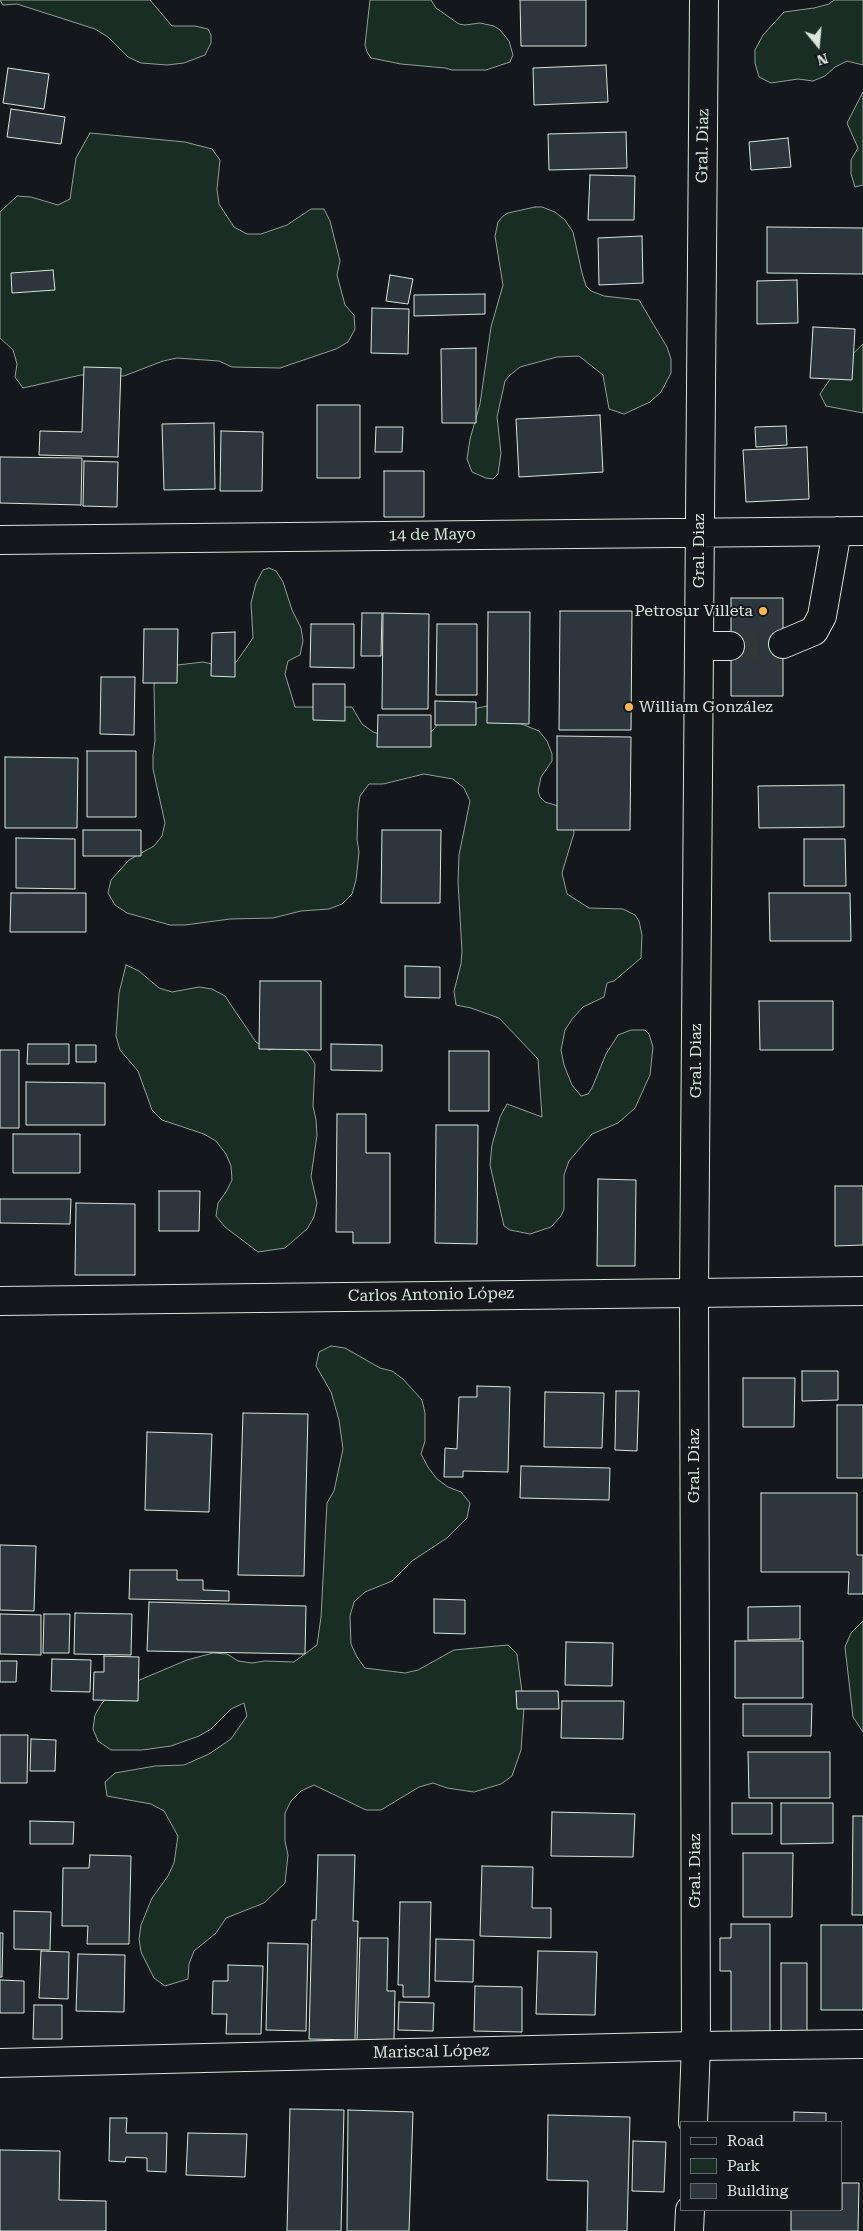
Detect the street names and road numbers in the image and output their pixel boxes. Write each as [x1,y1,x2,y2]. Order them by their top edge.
street label: Gral. Diaz [693,109,713,183]
street label: Gral. Diaz [689,514,709,588]
street label: 14 de Mayo [388,525,476,545]
street label: Gral. Diaz [686,1024,706,1098]
street label: Carlos Antonio López [348,1284,514,1306]
street label: Gral. Diaz [684,1429,704,1503]
street label: Gral. Diaz [685,1834,705,1908]
street label: Mariscal López [373,2041,489,2063]

